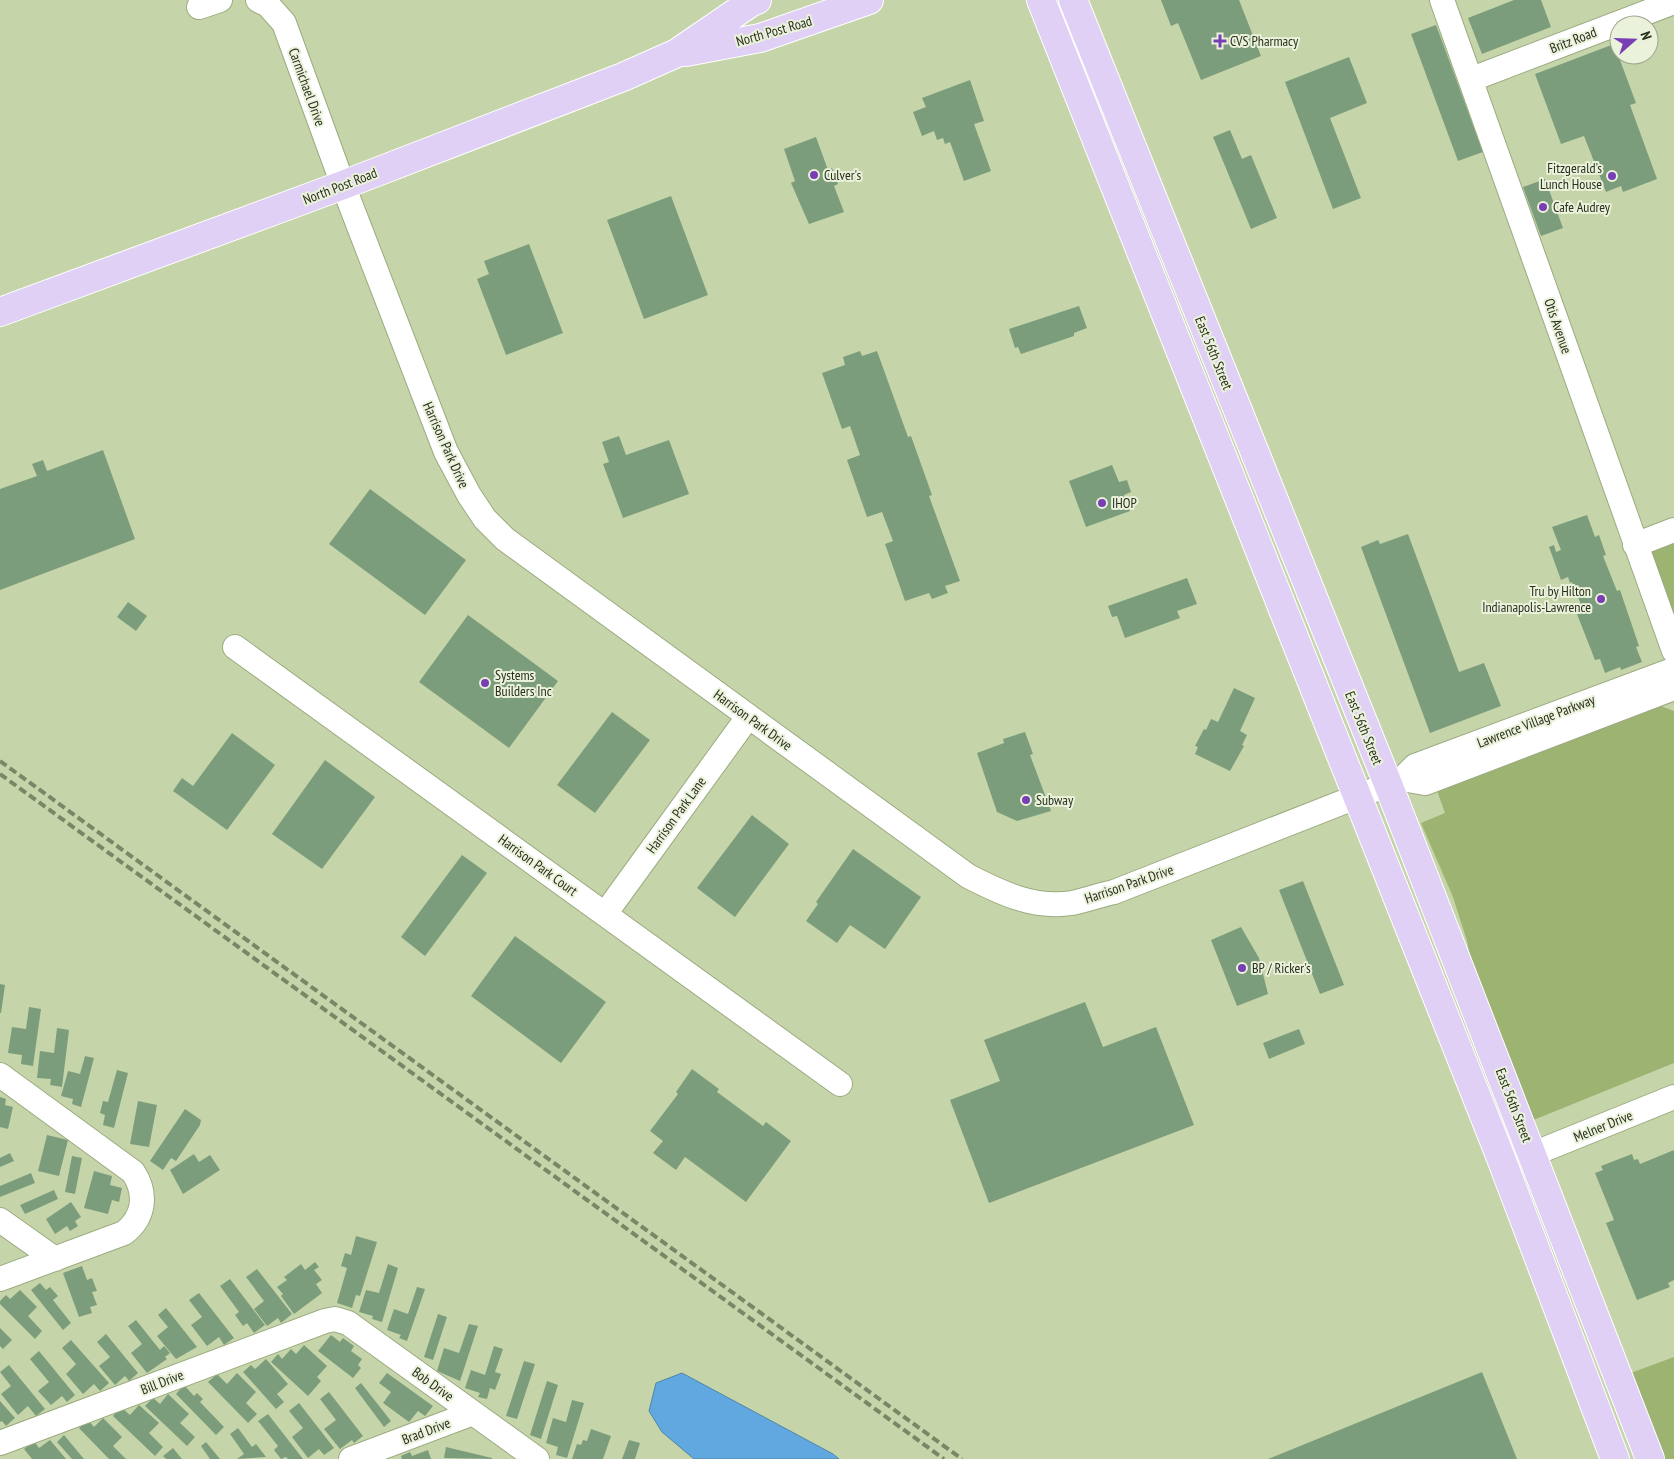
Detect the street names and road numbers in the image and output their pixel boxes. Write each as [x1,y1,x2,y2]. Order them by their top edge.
street label: North Post Road [734,12,814,50]
street label: Britz Road [1547,23,1599,57]
street label: Carmichael Drive [285,45,330,129]
street label: North Post Road [300,164,380,208]
street label: Otis Avenue [1540,296,1576,356]
street label: East 56th Street [1191,314,1237,393]
street label: Harrison Park Drive [419,399,473,491]
street label: Harrison Park Drive [710,686,796,755]
street label: East 56th Street [1341,689,1387,768]
street label: Lawrence Village Parkway [1475,690,1598,752]
street label: Harrison Park Lane [642,773,710,857]
street label: Harrison Park Court [495,830,581,900]
street label: Harrison Park Drive [1082,860,1176,908]
street label: East 56th Street [1492,1065,1536,1145]
street label: Melner Drive [1571,1106,1635,1146]
street label: Bob Drive [409,1363,458,1405]
street label: Bill Drive [138,1366,186,1398]
street label: Brad Drive [399,1413,453,1448]

